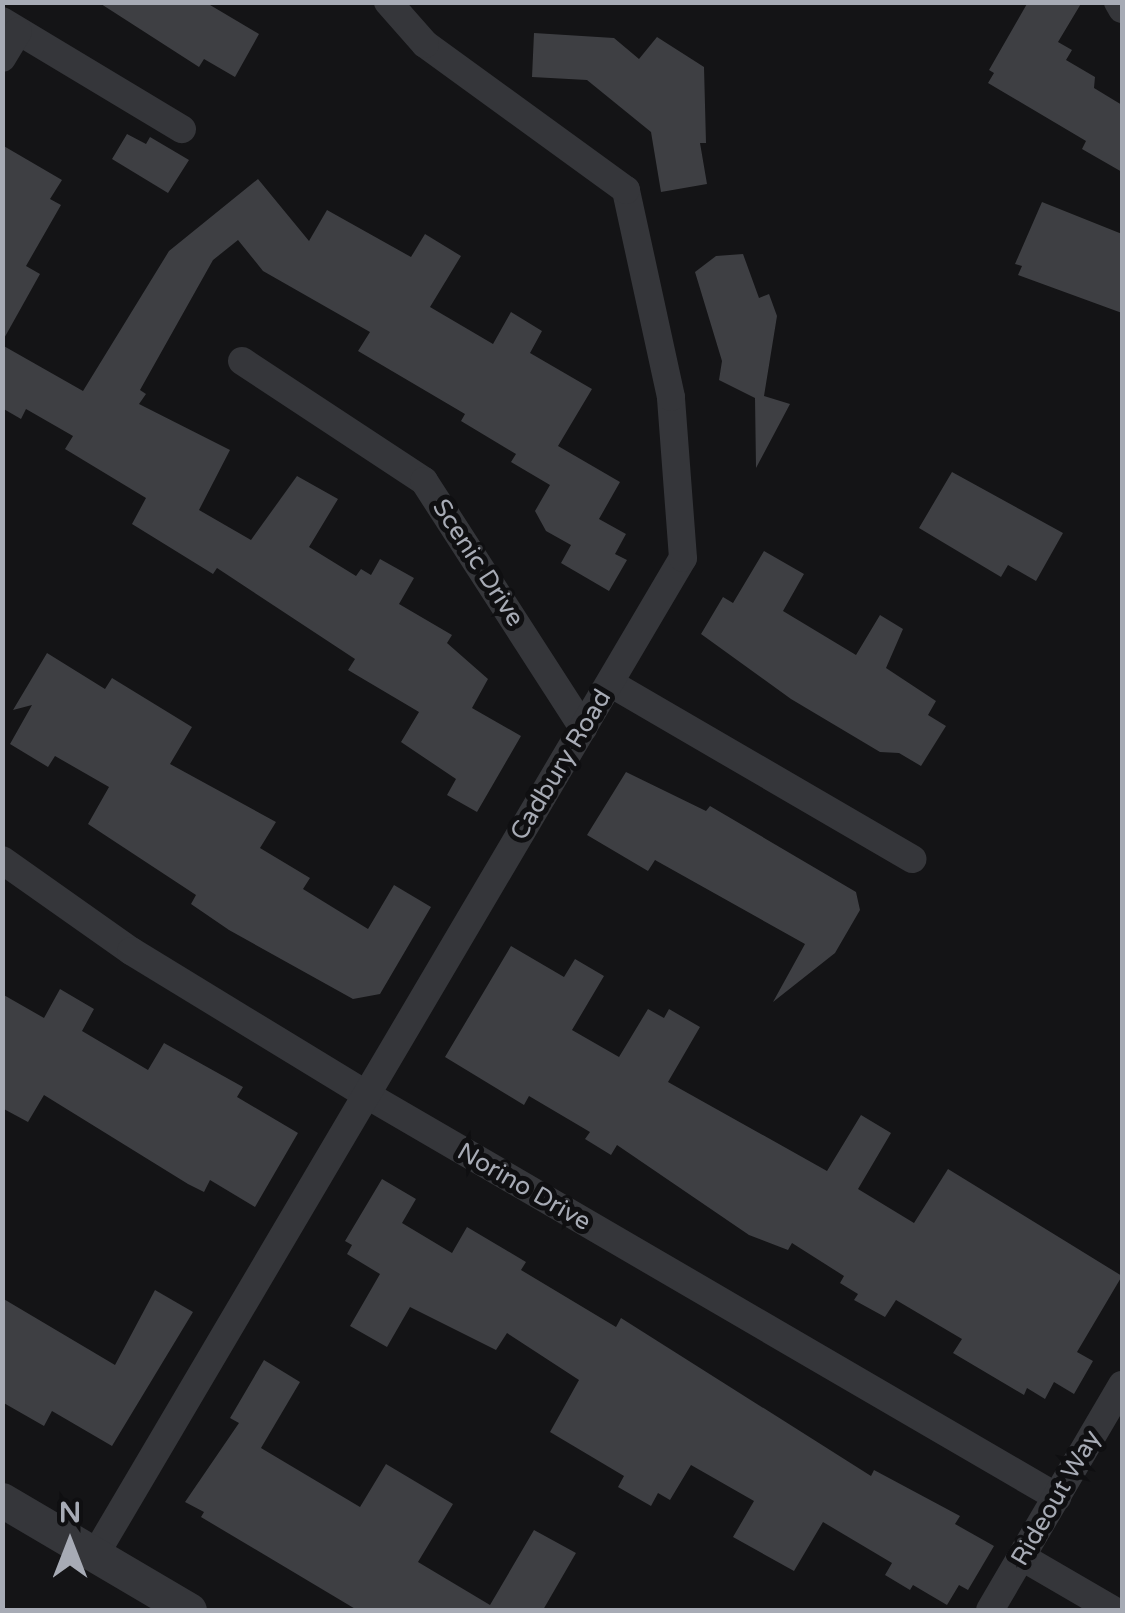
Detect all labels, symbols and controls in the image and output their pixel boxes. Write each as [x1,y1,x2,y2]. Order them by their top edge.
street label: Scenic Drive [426,494,530,632]
street label: Cadbury Road [504,684,618,846]
street label: Norino Drive [452,1137,596,1237]
street label: Rideout Way [1005,1425,1107,1571]
north arrow [20,1493,120,1593]
text: N [59,1496,81,1530]

